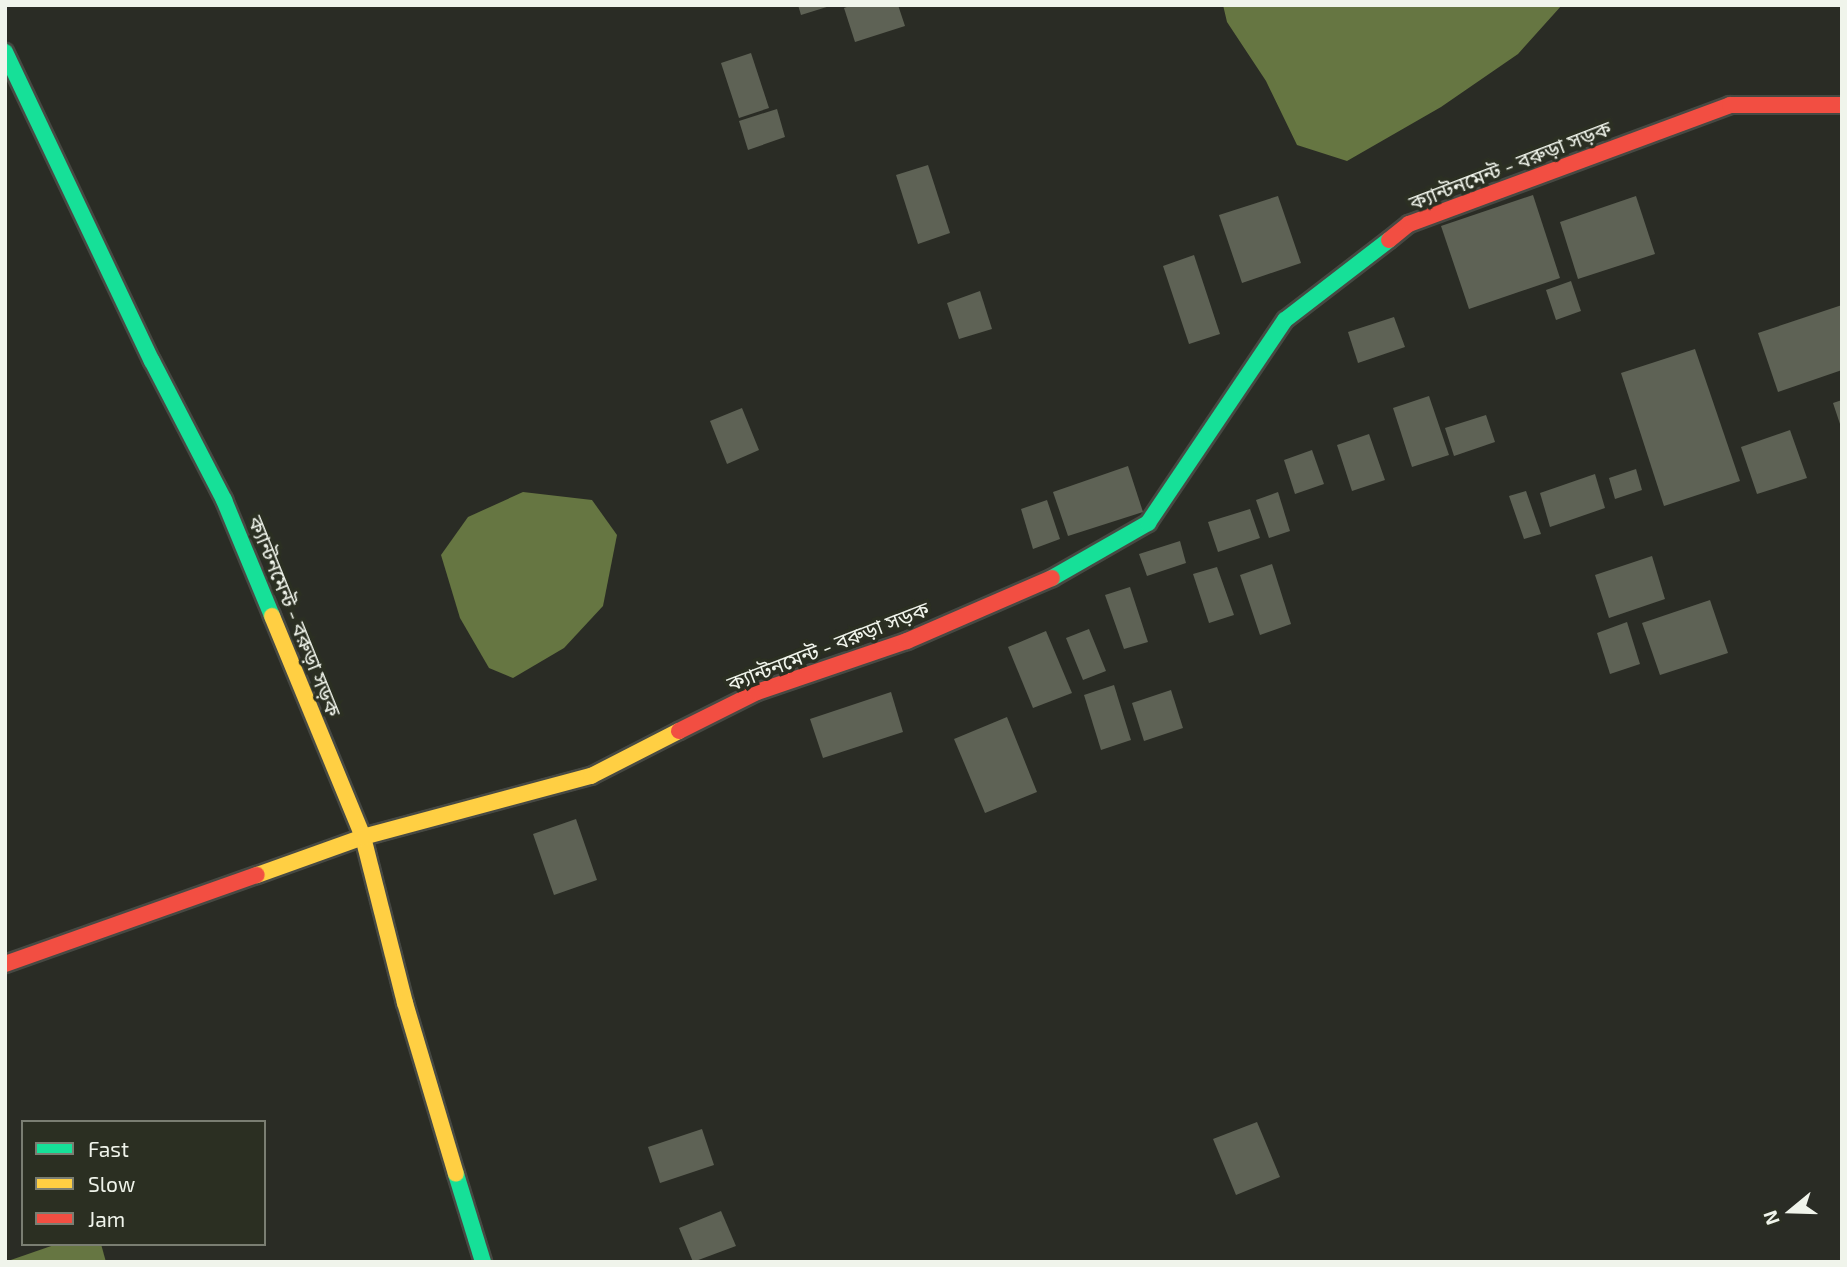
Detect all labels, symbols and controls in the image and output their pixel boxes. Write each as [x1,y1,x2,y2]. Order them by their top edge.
street label: ক্যান্টনমেন্ট - বরুড়া সড়ক [1405,115,1615,215]
street label: ক্যান্টনমেন্ট - বরুড়া সড়ক [243,512,347,720]
street label: ক্যান্টনমেন্ট - বরুড়া সড়ক [723,596,933,696]
legend [21,1120,266,1246]
text: Fast [88,1136,129,1161]
text: Slow [88,1171,135,1196]
north arrow [1756,1176,1826,1246]
text: Jam [88,1206,125,1231]
text: N [1758,1208,1784,1228]

